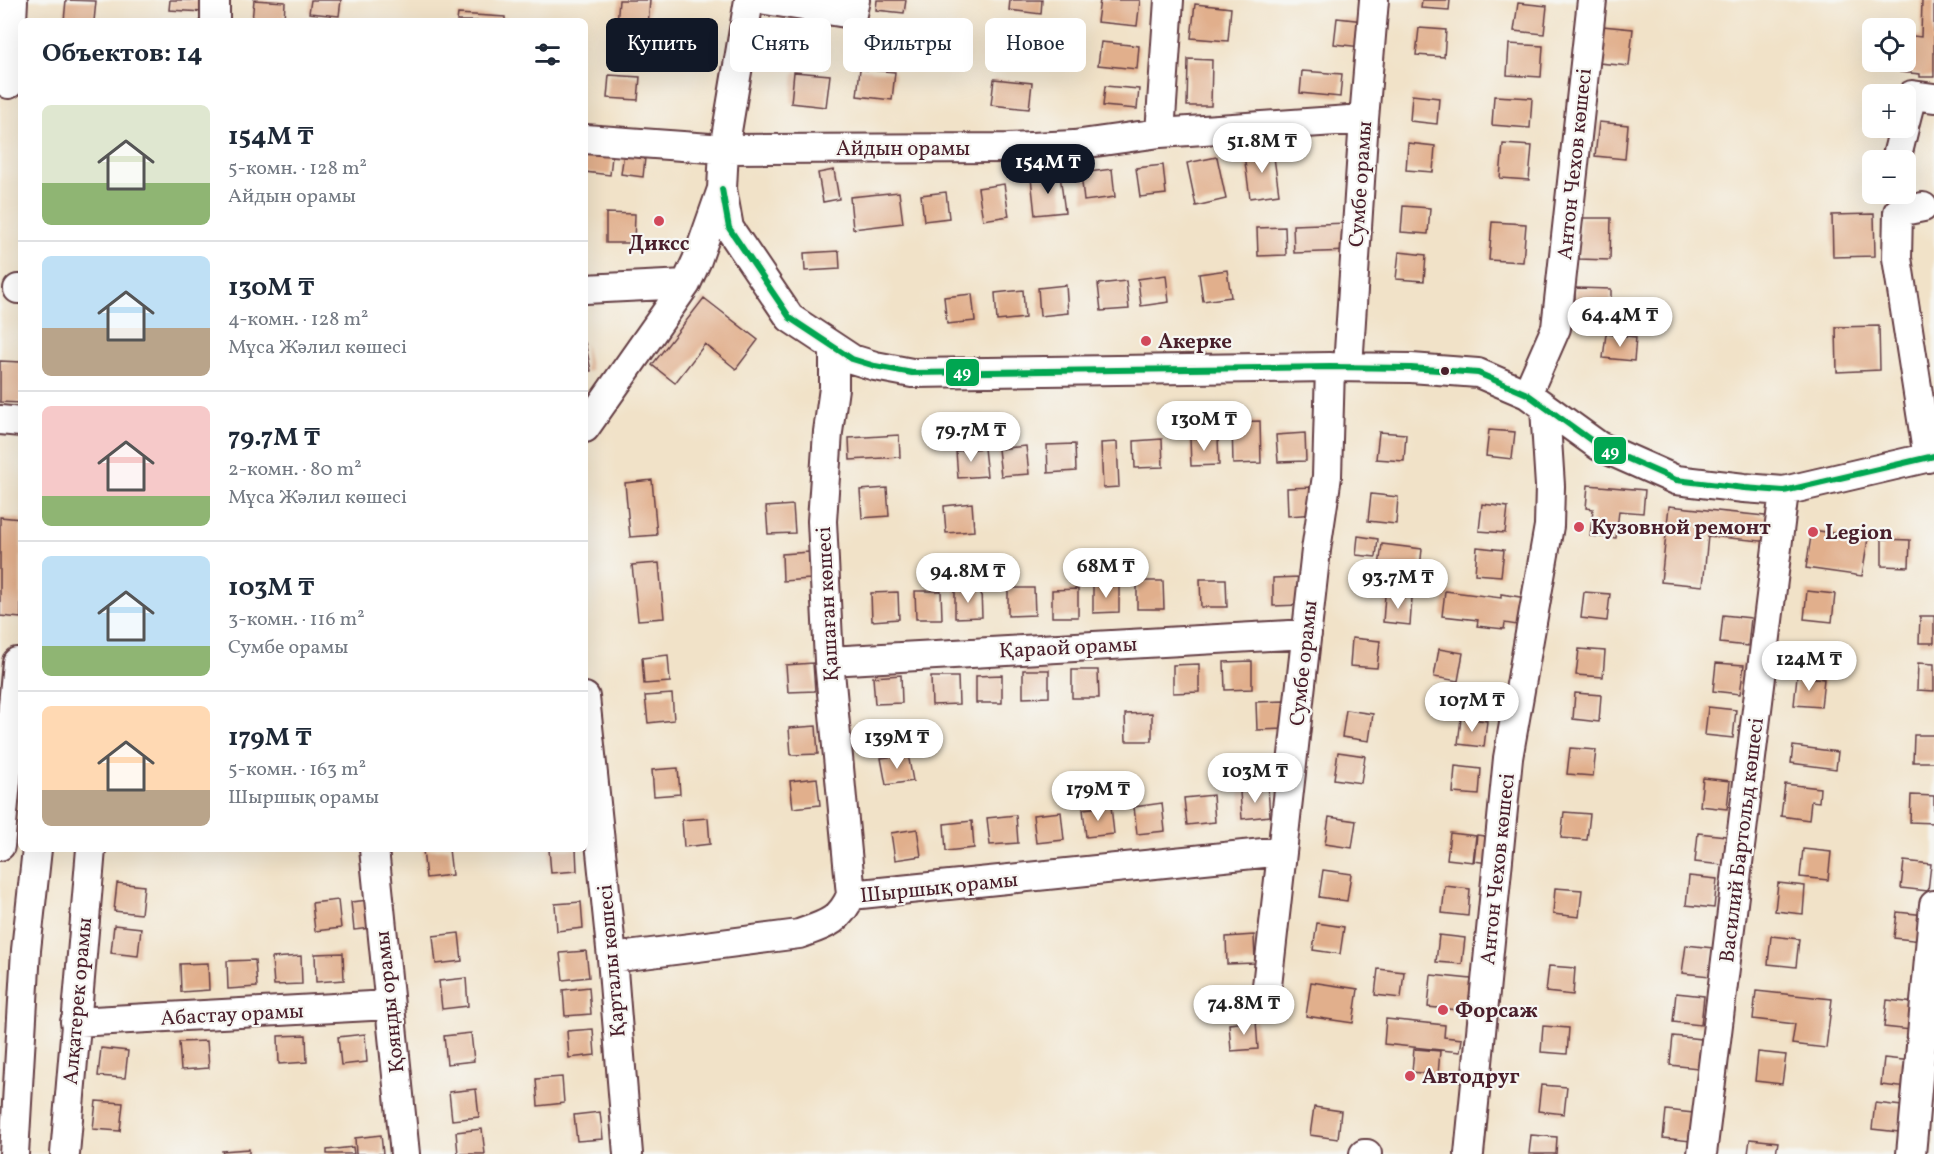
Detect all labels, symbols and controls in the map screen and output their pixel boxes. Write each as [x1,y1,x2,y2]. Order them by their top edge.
chip: Купить [606,18,718,72]
chip: Снять [730,18,831,72]
chip: Фильтры [843,18,973,72]
chip: Новое [985,18,1086,72]
map controls [1862,18,1916,204]
button: locate [1862,18,1916,72]
text: Объектов: 14 [42,36,203,72]
icon: filters [531,38,564,71]
street label: Антон Чехов көшесі [1551,67,1600,261]
button: + [1862,84,1916,138]
text: 154M ₸ [228,119,314,155]
street label: Сумбе орамы [1343,120,1380,248]
pin: 51.8M ₸ [1207,123,1317,174]
text: 51.8M ₸ [1227,128,1297,156]
icon: home [90,129,162,201]
street label: Айдын орамы [836,135,970,164]
pin: 154M ₸ [999,144,1097,195]
text: 154M ₸ [1015,149,1081,177]
button: − [1862,150,1916,204]
text: 5-комн. · 128 m² [228,155,367,183]
text: Айдын орамы [228,183,356,211]
marker: Диксс [652,214,666,228]
place label: Диксс [628,230,690,259]
text: 130M ₸ [228,270,315,306]
icon: home [90,280,162,352]
pin: 64.4M ₸ [1565,297,1675,348]
text: 64.4M ₸ [1581,302,1659,330]
text: 4-комн. · 128 m² [228,306,369,334]
place label: Акерке [1158,328,1232,357]
text: Мұса Жәлил көшесі [228,334,407,362]
marker: Акерке [1139,334,1153,348]
line badge: 49 [945,358,980,387]
text: 49 [953,363,971,385]
unlabelled marker [1439,365,1451,377]
pin: 130M ₸ [1155,401,1253,452]
text: 130M ₸ [1171,406,1237,434]
pin: 79.7M ₸ [916,412,1026,463]
text: 79.7M ₸ [935,417,1007,445]
text: 79.7M ₸ [228,420,321,456]
icon: home [90,430,162,502]
line badge: 49 [1593,436,1627,465]
text: 49 [1601,442,1619,464]
text: 2-комн. · 80 m² [228,456,362,484]
text: Мұса Жәлил көшесі [228,484,407,512]
place label: Кузовной ремонт [1591,514,1771,543]
place label: Legion [1825,519,1893,548]
marker: Кузовной ремонт [1572,520,1586,534]
marker: Legion [1806,525,1820,539]
street label: Қашаған көшесі [810,526,847,682]
pin: 68M ₸ [1064,548,1148,599]
pin: 94.8M ₸ [913,553,1023,604]
text: 68M ₸ [1077,553,1135,581]
text: 94.8M ₸ [930,558,1006,586]
pin: 93.7M ₸ [1343,559,1453,610]
text: 93.7M ₸ [1362,564,1434,592]
text: 103M ₸ [228,570,315,606]
icon: home [90,580,162,652]
street label: Сумбе орамы [1283,599,1326,727]
text: 3-комн. · 116 m² [228,606,365,634]
street label: Қараой орамы [998,630,1138,667]
text: Сумбе орамы [228,634,348,662]
pin: 124M ₸ [1760,641,1858,692]
text: 124M ₸ [1776,646,1842,674]
pin: 107M ₸ [1423,682,1521,733]
text: 107M ₸ [1439,687,1505,715]
street label: Василий Бартольд көшесі [1713,716,1772,964]
pin: 139M ₸ [848,719,946,770]
text: 179M ₸ [228,720,312,756]
text: 139M ₸ [864,724,930,752]
icon: home [90,730,162,802]
pin: 103M ₸ [1206,753,1304,804]
text: 5-комн. · 163 m² [228,756,366,784]
text: 103M ₸ [1222,758,1288,786]
pin: 179M ₸ [1049,771,1147,822]
street label: Антон Чехов көшесі [1474,772,1523,966]
text: 179M ₸ [1066,776,1130,804]
text: Шыршық орамы [228,784,379,812]
street label: Шыршық орамы [859,866,1020,911]
street label: Қарталы көшесі [591,883,634,1039]
street label: Алқатерек орамы [57,916,100,1086]
street label: Қоянды орамы [369,929,412,1074]
pin: 74.8M ₸ [1189,985,1299,1036]
text: 74.8M ₸ [1207,990,1281,1018]
street label: Абастау орамы [160,997,305,1034]
place label: Форсаж [1455,997,1538,1026]
marker: Форсаж [1436,1003,1450,1017]
place label: Автодруг [1422,1063,1520,1092]
marker: Автодруг [1403,1069,1417,1083]

